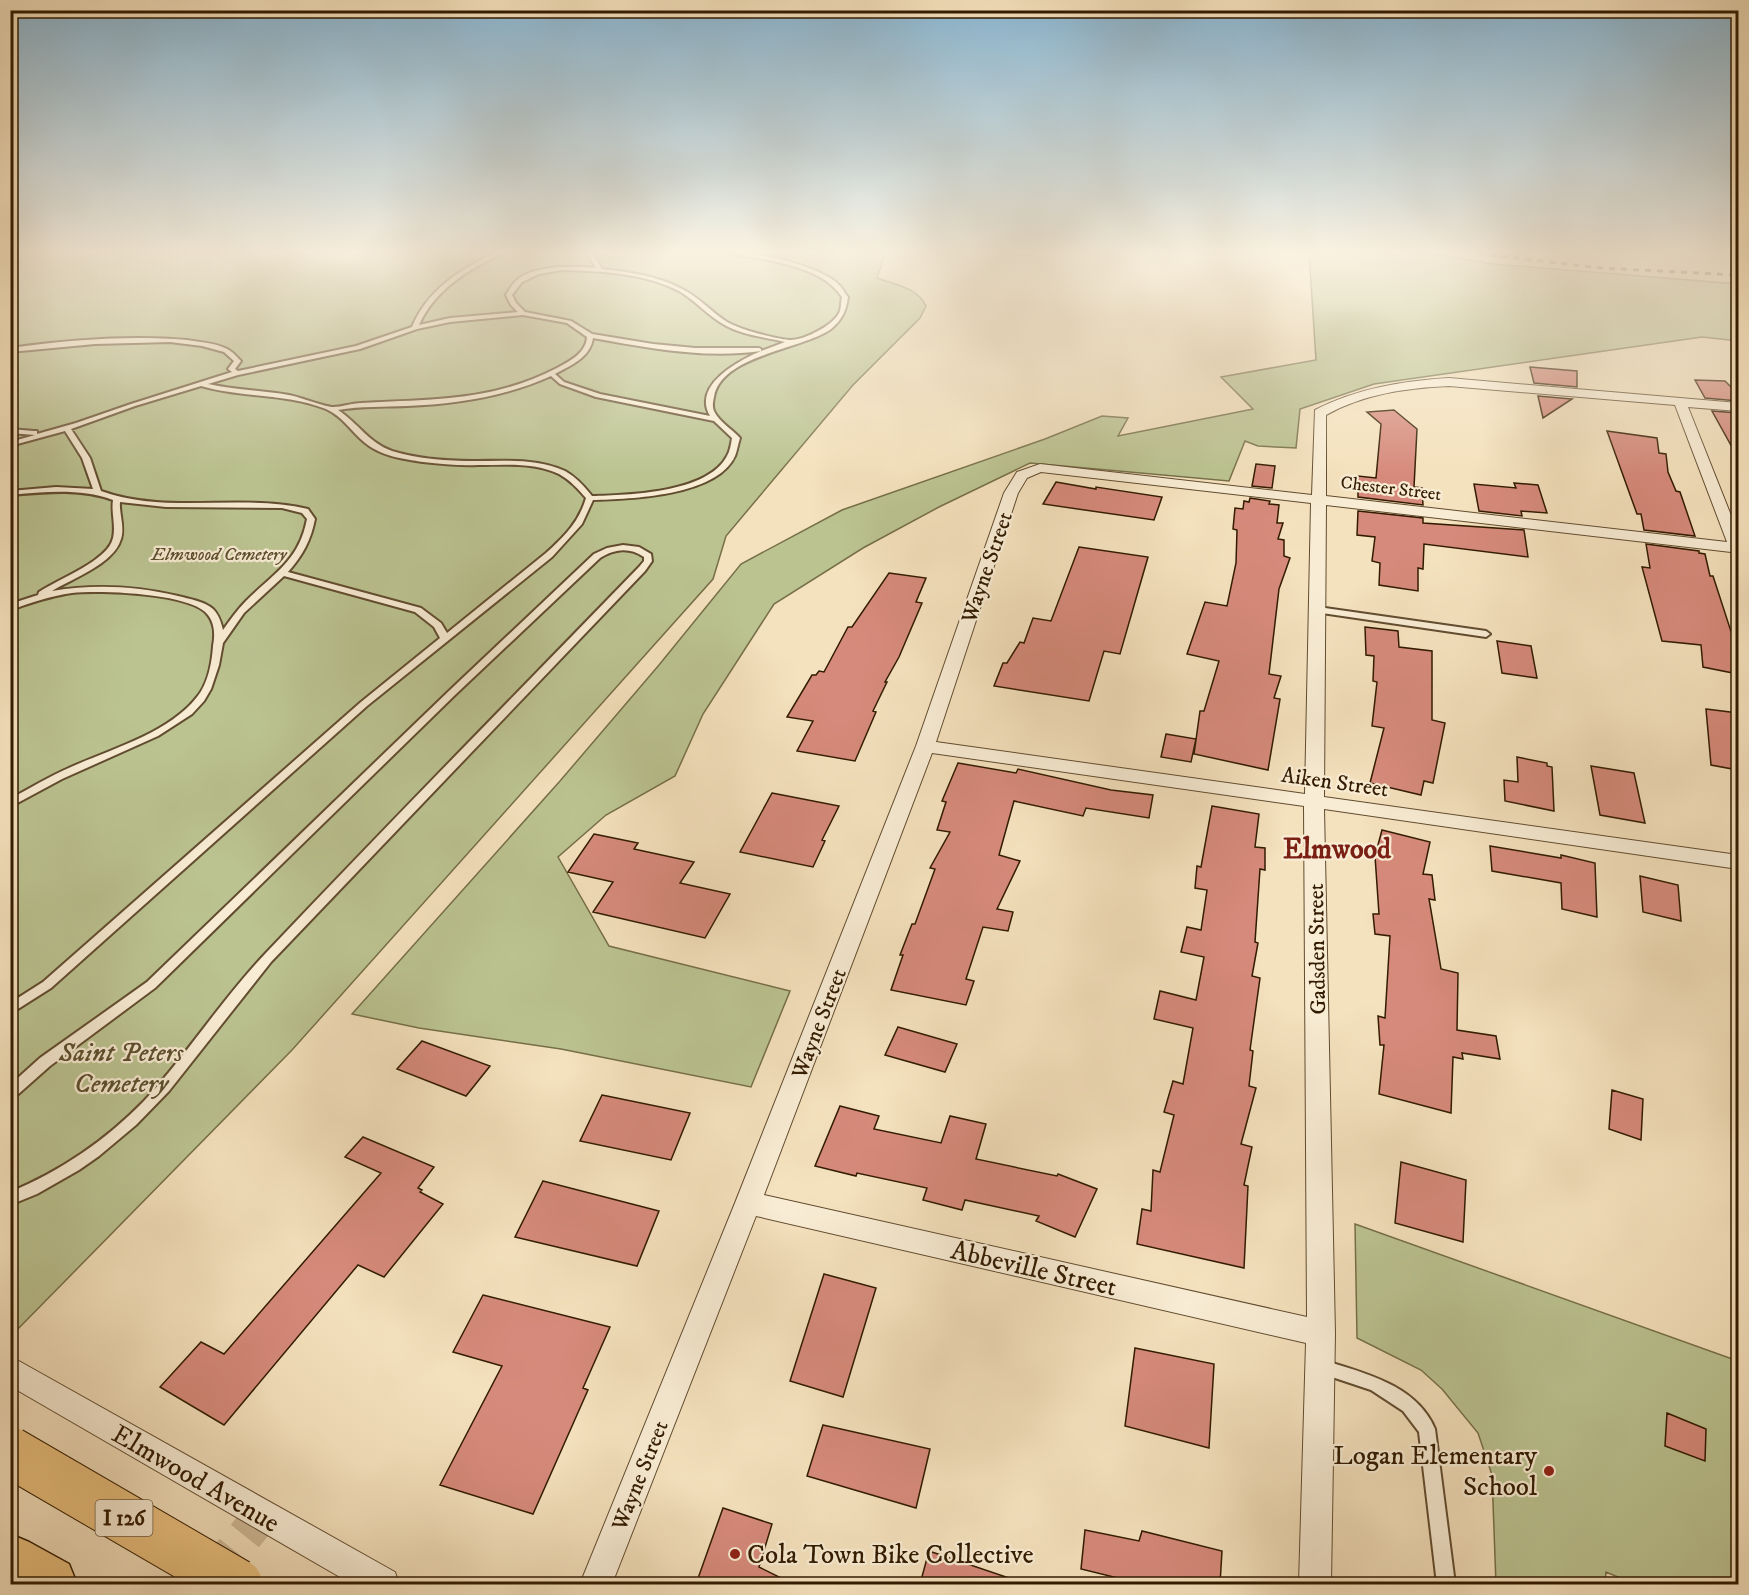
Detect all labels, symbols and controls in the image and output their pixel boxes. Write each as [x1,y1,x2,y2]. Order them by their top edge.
street label: Chester Street [1339,472,1443,506]
street label: Wayne Street [955,508,1019,628]
park label: Elmwood Cemetery [150,544,287,566]
street label: Aiken Street [1280,762,1390,803]
district label: Elmwood [1283,832,1392,867]
street label: Gadsden Street [1303,883,1332,1015]
street label: Wayne Street [786,965,853,1083]
park label: Saint Peters Cemetery [58,1036,184,1101]
street label: Abbeville Street [947,1233,1120,1305]
street label: Elmwood Avenue [106,1417,285,1541]
street label: Wayne Street [606,1417,675,1535]
place label: Logan Elementary School [1333,1439,1537,1504]
marker: Logan Elementary School [1542,1464,1556,1478]
road number: I 126 [96,1500,152,1536]
place label: Cola Town Bike Collective [747,1538,1034,1572]
marker: Cola Town Bike Collective [728,1547,742,1561]

